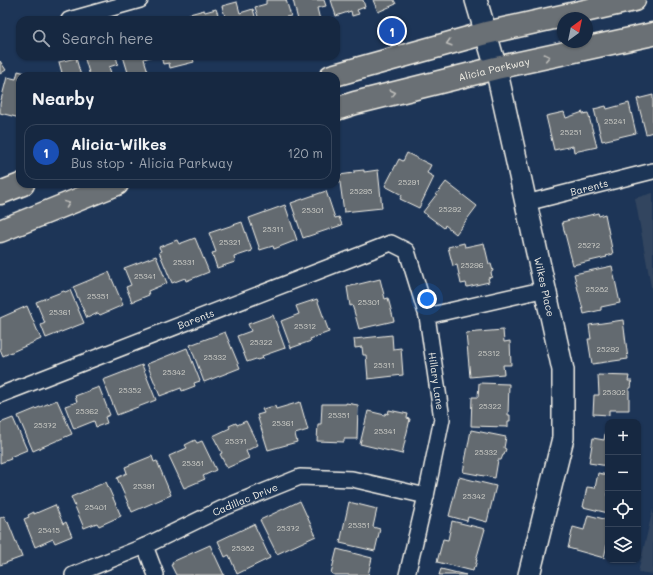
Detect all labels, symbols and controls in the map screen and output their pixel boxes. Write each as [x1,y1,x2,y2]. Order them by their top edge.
north arrow [557,12,593,48]
search box [16,16,340,60]
pin: 1 [379,16,405,46]
icon: search [30,27,52,49]
text: Search here [62,28,153,48]
one-way arrow [445,38,452,47]
one-way arrow [544,53,550,61]
street label: Alicia Parkway [457,54,531,84]
text: Nearby [32,87,94,109]
one-way arrow [390,90,396,98]
house number: 25241 [604,116,626,126]
house number: 25251 [560,127,582,137]
text: Alicia-Wilkes [71,134,167,154]
text: 1 [43,144,49,161]
text: 120 m [287,144,323,161]
text: Bus stop · Alicia Parkway [71,154,233,171]
street label: Barents [569,176,610,199]
house number: 25291 [398,177,420,187]
house number: 25295 [350,186,373,196]
one-way arrow [64,200,71,208]
house number: 25292 [439,204,461,214]
house number: 25301 [302,205,324,215]
house number: 25311 [263,224,283,234]
house number: 25321 [219,237,241,247]
house number: 25272 [578,240,600,250]
street label: Wilkes Place [531,256,558,318]
house number: 25331 [173,257,195,267]
house number: 25296 [460,260,484,270]
house number: 25341 [134,271,156,281]
house number: 25282 [586,284,608,294]
your location [417,289,437,309]
house number: 25351 [87,291,109,301]
house number: 25301 [358,297,380,307]
street label: Barents [175,305,216,332]
house number: 25361 [49,307,71,317]
house number: 25312 [294,321,316,331]
house number: 25322 [250,337,272,347]
house number: 25292 [597,344,619,354]
house number: 25312 [478,348,500,358]
street label: Hillary Lane [425,351,448,411]
house number: 25332 [204,352,226,362]
house number: 25311 [374,360,394,370]
house number: 25342 [163,367,185,377]
house number: 25352 [119,385,141,395]
house number: 25302 [602,387,626,397]
house number: 25322 [479,401,501,411]
house number: 25362 [75,406,99,416]
house number: 25351 [328,410,350,420]
house number: 25361 [272,418,294,428]
map controls [605,419,641,563]
button: + [605,419,641,455]
house number: 25372 [34,420,56,430]
house number: 25341 [374,426,396,436]
house number: 25371 [225,436,247,446]
house number: 25332 [475,447,497,457]
button: − [605,455,641,491]
house number: 25381 [182,458,204,468]
street label: Cadillac Drive [210,480,280,519]
house number: 25391 [133,481,155,491]
house number: 25342 [463,491,485,501]
button: locate [605,491,641,527]
house number: 25401 [85,502,107,512]
house number: 25351 [348,520,370,530]
house number: 25372 [277,523,299,533]
house number: 25415 [38,525,60,535]
button: layers [605,527,641,563]
house number: 25382 [231,543,255,553]

